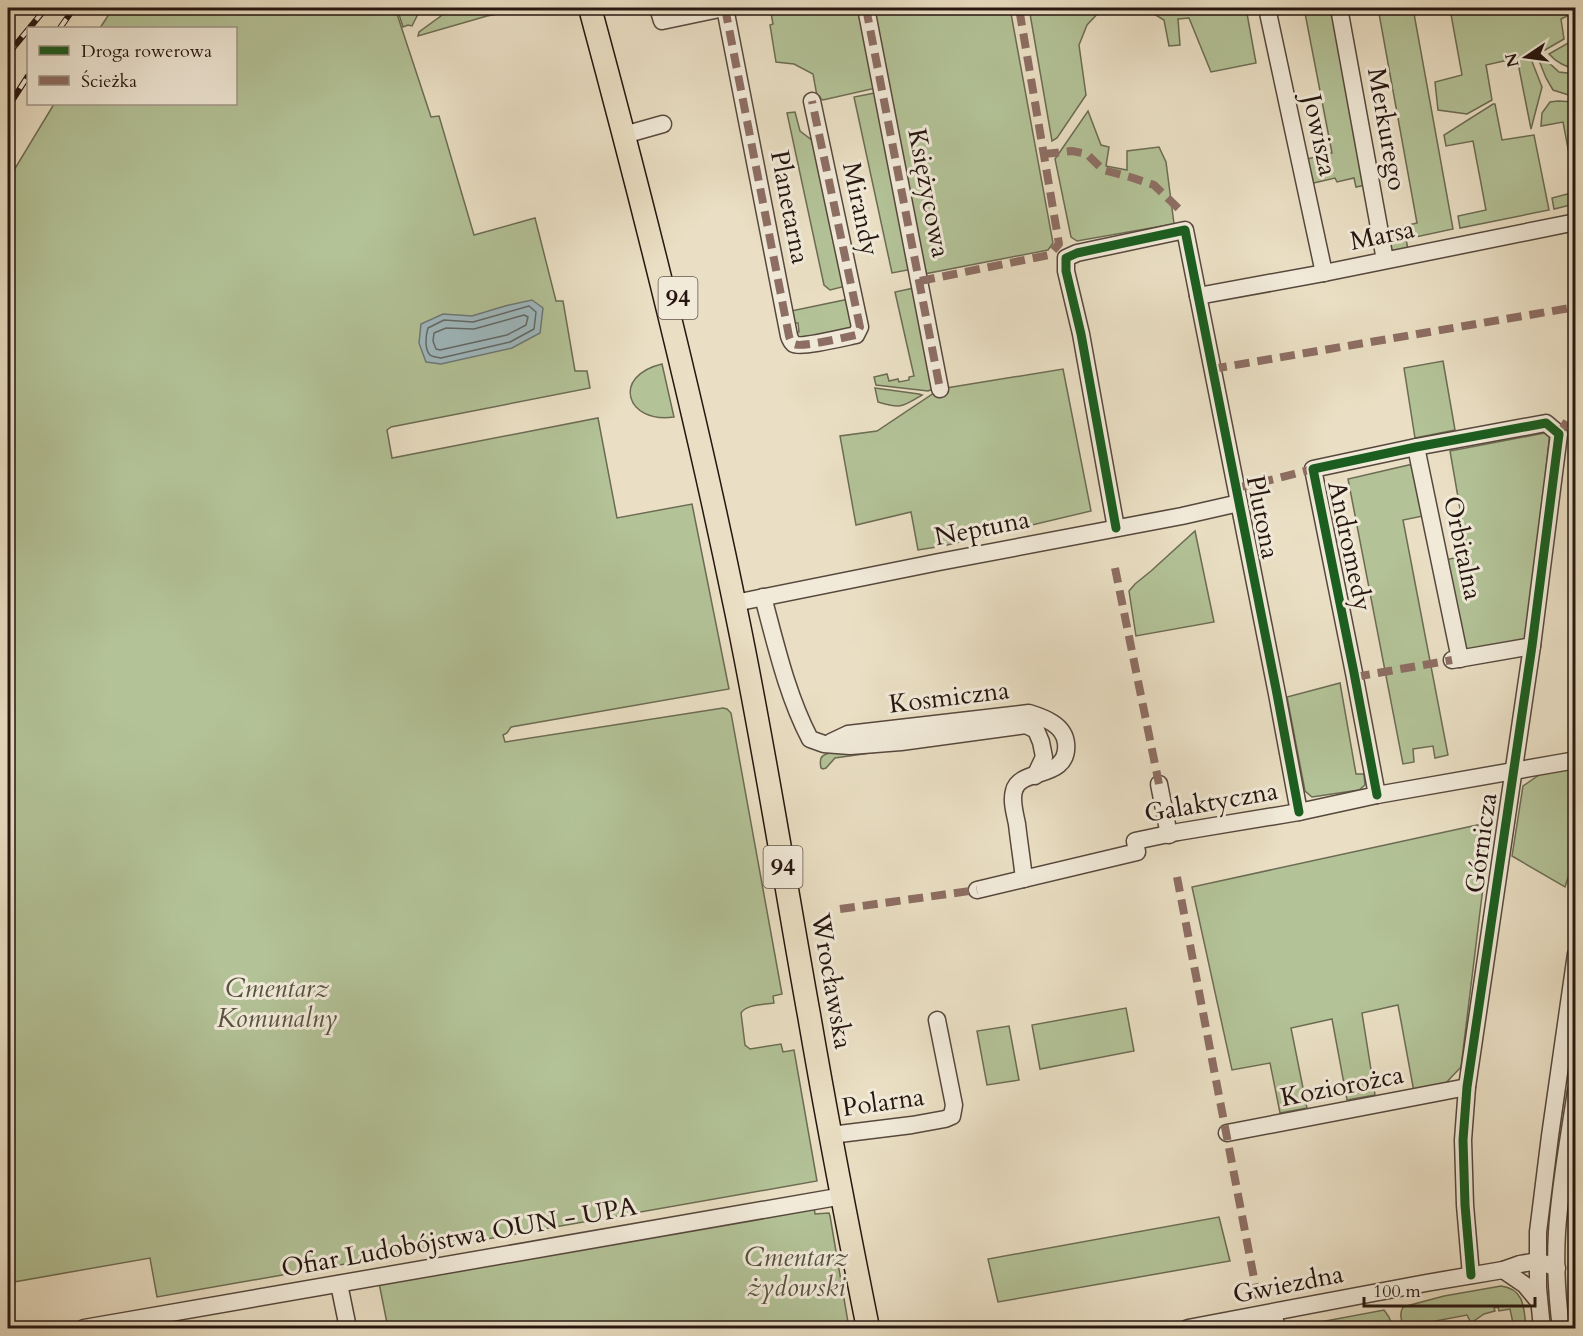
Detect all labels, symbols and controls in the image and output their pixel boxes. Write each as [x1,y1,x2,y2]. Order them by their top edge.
legend [27,27,237,105]
north arrow [1496,27,1556,87]
text: Droga rowerowa [81,39,212,64]
text: N [1500,51,1525,69]
street label: Merkurego [1359,65,1415,193]
text: Ścieżka [81,69,137,94]
street label: Jowisza [1293,87,1346,179]
street label: Księżycowa [899,126,959,260]
street label: Planetarna [762,147,818,267]
street label: Mirandy [834,159,888,259]
street label: Marsa [1347,211,1417,259]
road number: 94 [658,277,698,319]
street label: Plutona [1238,472,1288,562]
street label: Andromedy [1319,478,1381,614]
street label: Orbitalna [1435,493,1491,603]
street label: Neptuna [931,502,1033,554]
street label: Kosmiczna [887,672,1011,722]
street label: Galaktyczna [1141,773,1281,831]
street label: Górnicza [1457,791,1505,895]
road number: 94 [764,846,802,888]
street label: Wrocławska [803,909,861,1052]
park label: Cmentarz Komunalny [217,971,338,1036]
street label: Koziorożca [1277,1057,1407,1115]
street label: Polarna [840,1079,926,1125]
street label: Ofiar Ludobójstwa OUN - UPA [278,1188,640,1286]
park label: Cmentarz żydowski [744,1240,848,1305]
street label: Gwiezdna [1230,1256,1346,1312]
scale bar [1364,1270,1535,1308]
text: 100 m [1373,1279,1421,1304]

